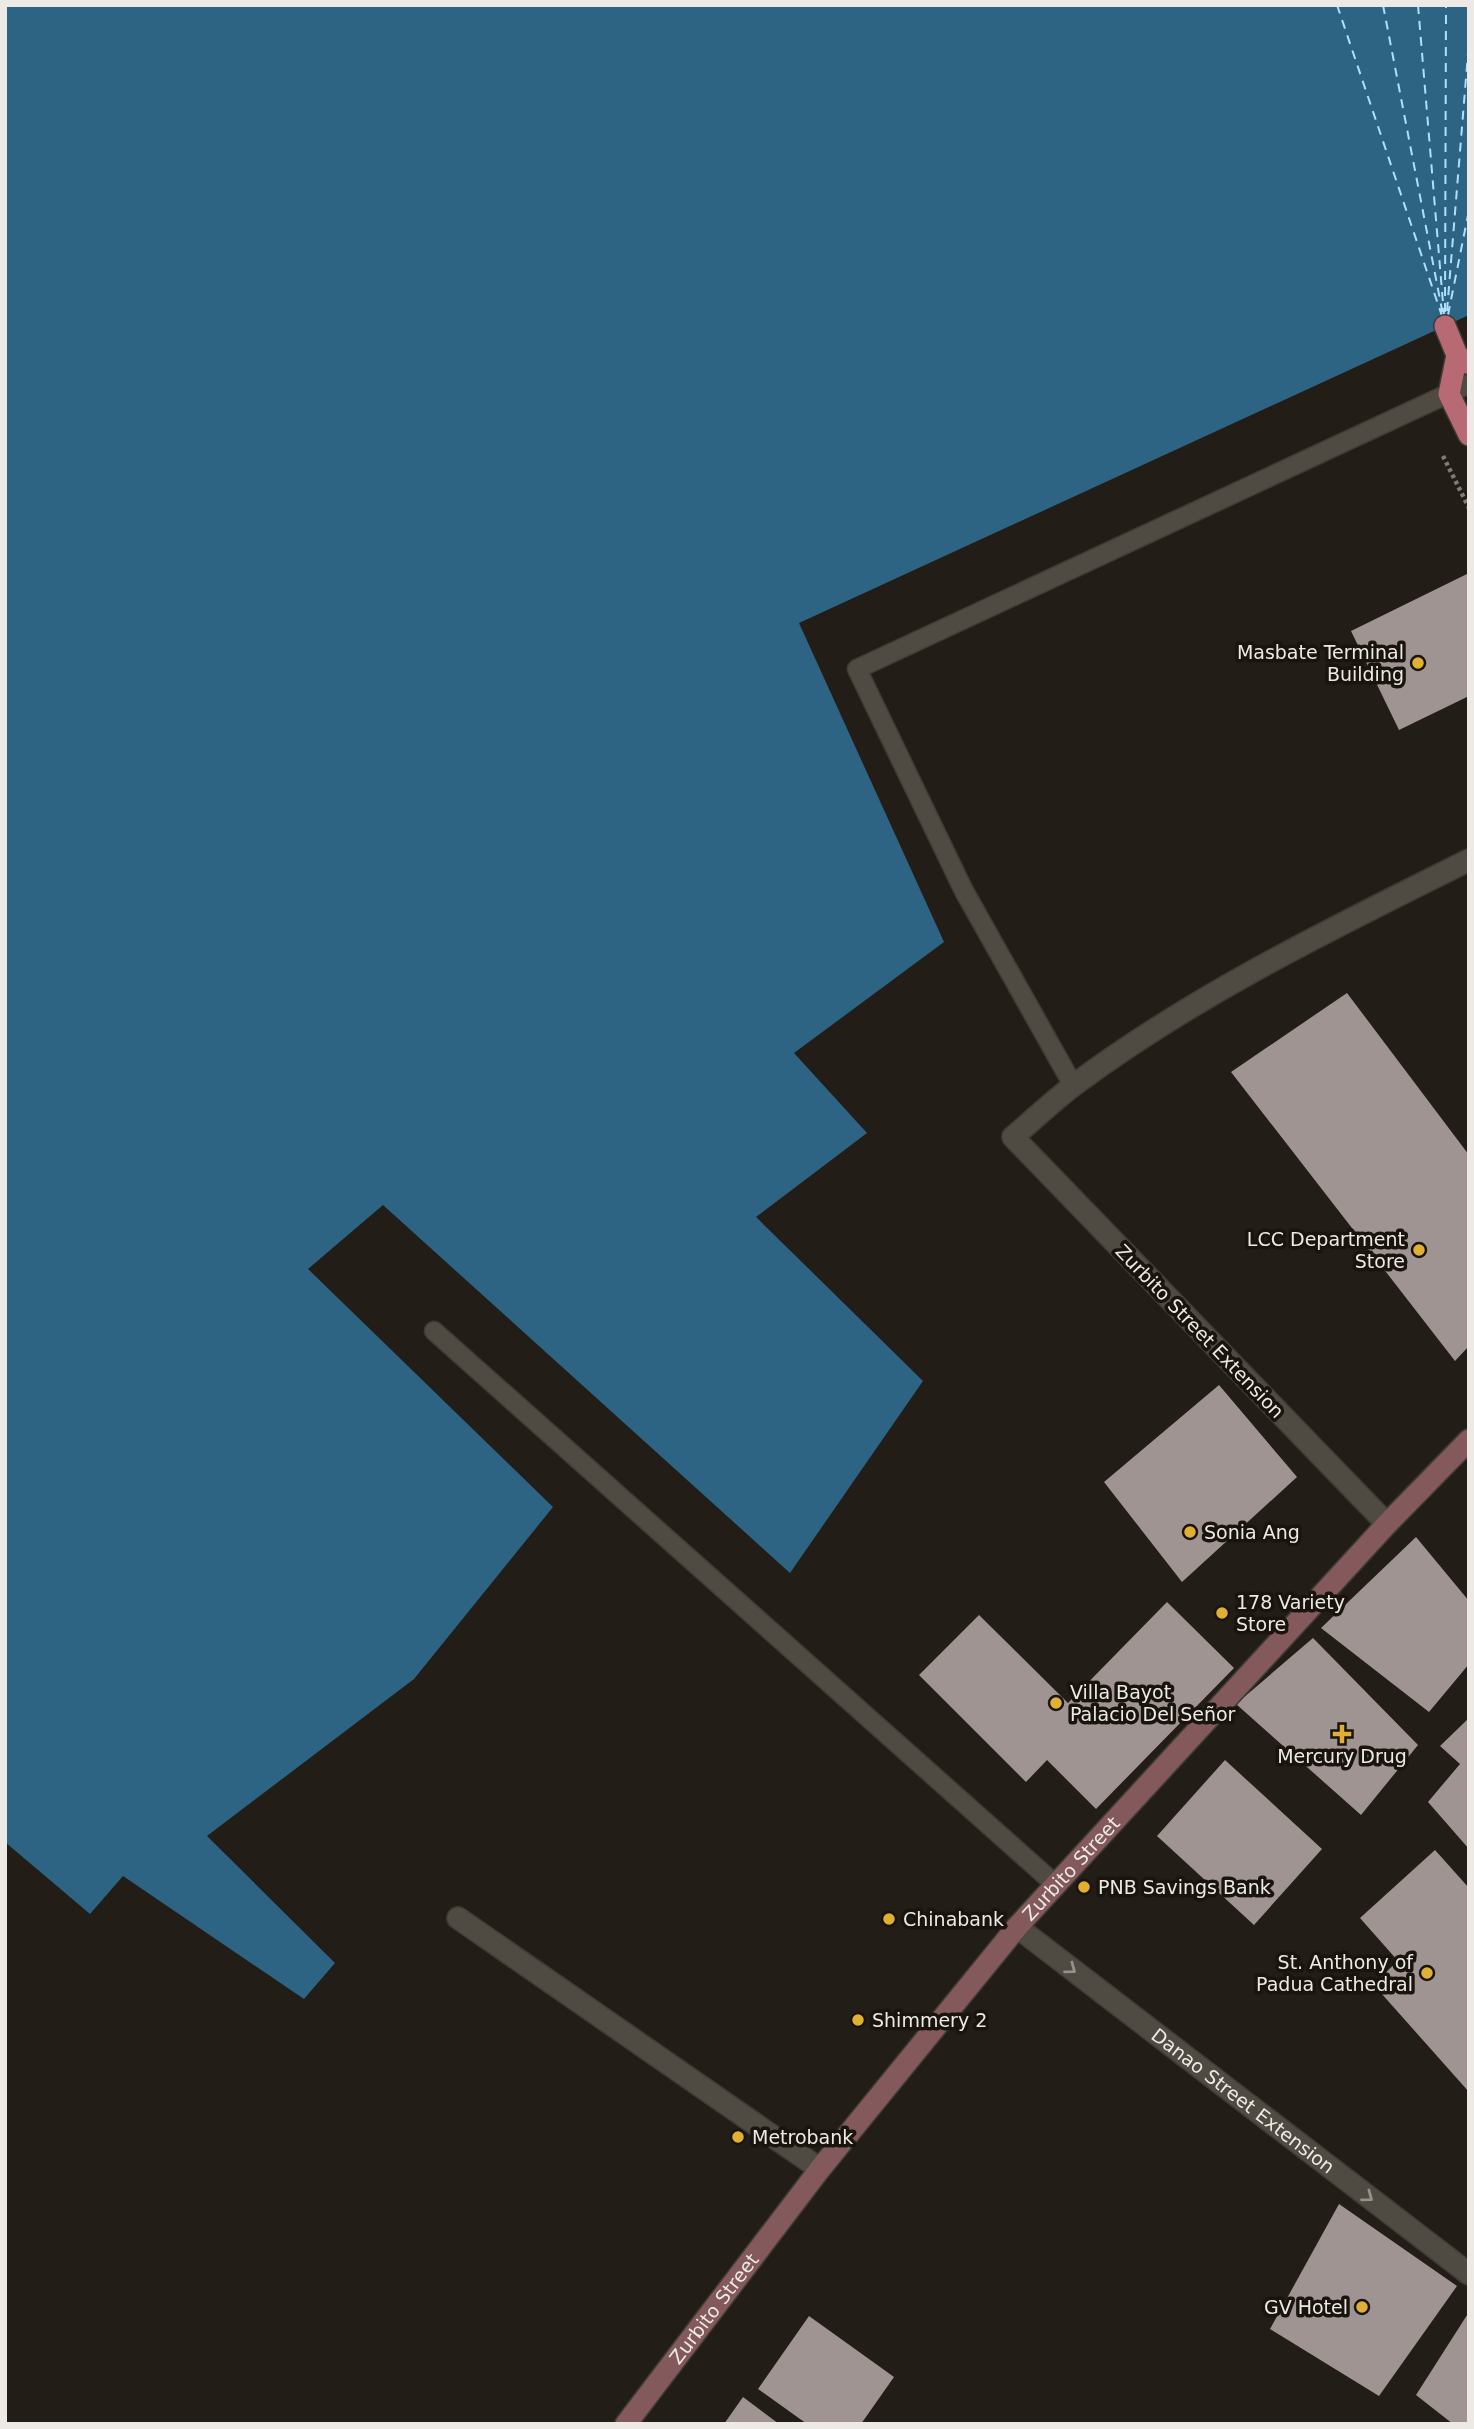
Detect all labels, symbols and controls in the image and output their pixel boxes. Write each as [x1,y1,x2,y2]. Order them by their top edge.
place label: Masbate Terminal Building [1237,641,1404,685]
marker: Masbate Terminal Building [1410,655,1426,671]
place label: LCC Department Store [1247,1228,1405,1272]
street label: Zurbito Street Extension [1111,1240,1289,1422]
marker: LCC Department Store [1411,1242,1427,1258]
place label: Sonia Ang [1204,1521,1300,1543]
marker: Sonia Ang [1182,1524,1198,1540]
place label: 178 Variety Store [1236,1591,1345,1635]
marker: 178 Variety Store [1214,1605,1230,1621]
place label: Villa Bayot Palacio Del Señor [1070,1681,1236,1725]
marker: Villa Bayot Palacio Del Señor [1048,1695,1064,1711]
marker: Mercury Drug [1334,1726,1350,1742]
place label: Mercury Drug [1277,1745,1407,1767]
street label: Zurbito Street [1018,1812,1124,1925]
place label: PNB Savings Bank [1098,1876,1271,1898]
marker: PNB Savings Bank [1076,1879,1092,1895]
place label: Chinabank [903,1908,1004,1930]
marker: Chinabank [881,1911,897,1927]
place label: St. Anthony of Padua Cathedral [1256,1951,1414,1995]
one-way arrow [1063,1961,1076,1973]
marker: St. Anthony of Padua Cathedral [1419,1965,1435,1981]
place label: Shimmery 2 [872,2009,987,2031]
marker: Shimmery 2 [850,2012,866,2028]
street label: Danao Street Extension [1147,2023,1339,2178]
place label: Metrobank [752,2126,853,2148]
marker: Metrobank [730,2129,746,2145]
one-way arrow [1360,2188,1373,2201]
street label: Zurbito Street [665,2249,763,2368]
place label: GV Hotel [1264,2296,1348,2318]
marker: GV Hotel [1354,2299,1370,2315]

